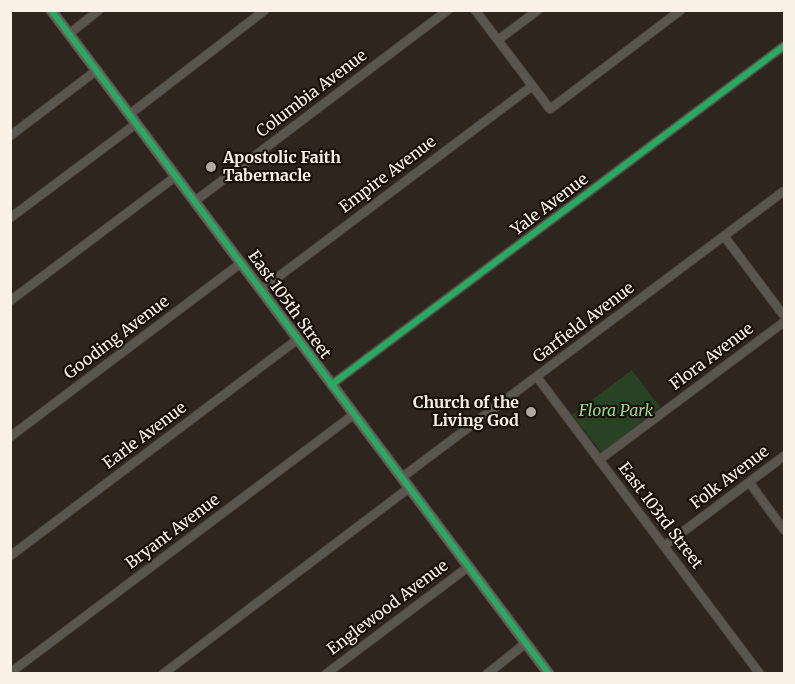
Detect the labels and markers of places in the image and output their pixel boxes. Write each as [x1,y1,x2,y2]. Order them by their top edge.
place label: Apostolic Faith Tabernacle [223,148,341,186]
marker: Apostolic Faith Tabernacle [204,160,218,174]
place label: Church of the Living God [413,393,519,431]
marker: Church of the Living God [524,405,538,419]

